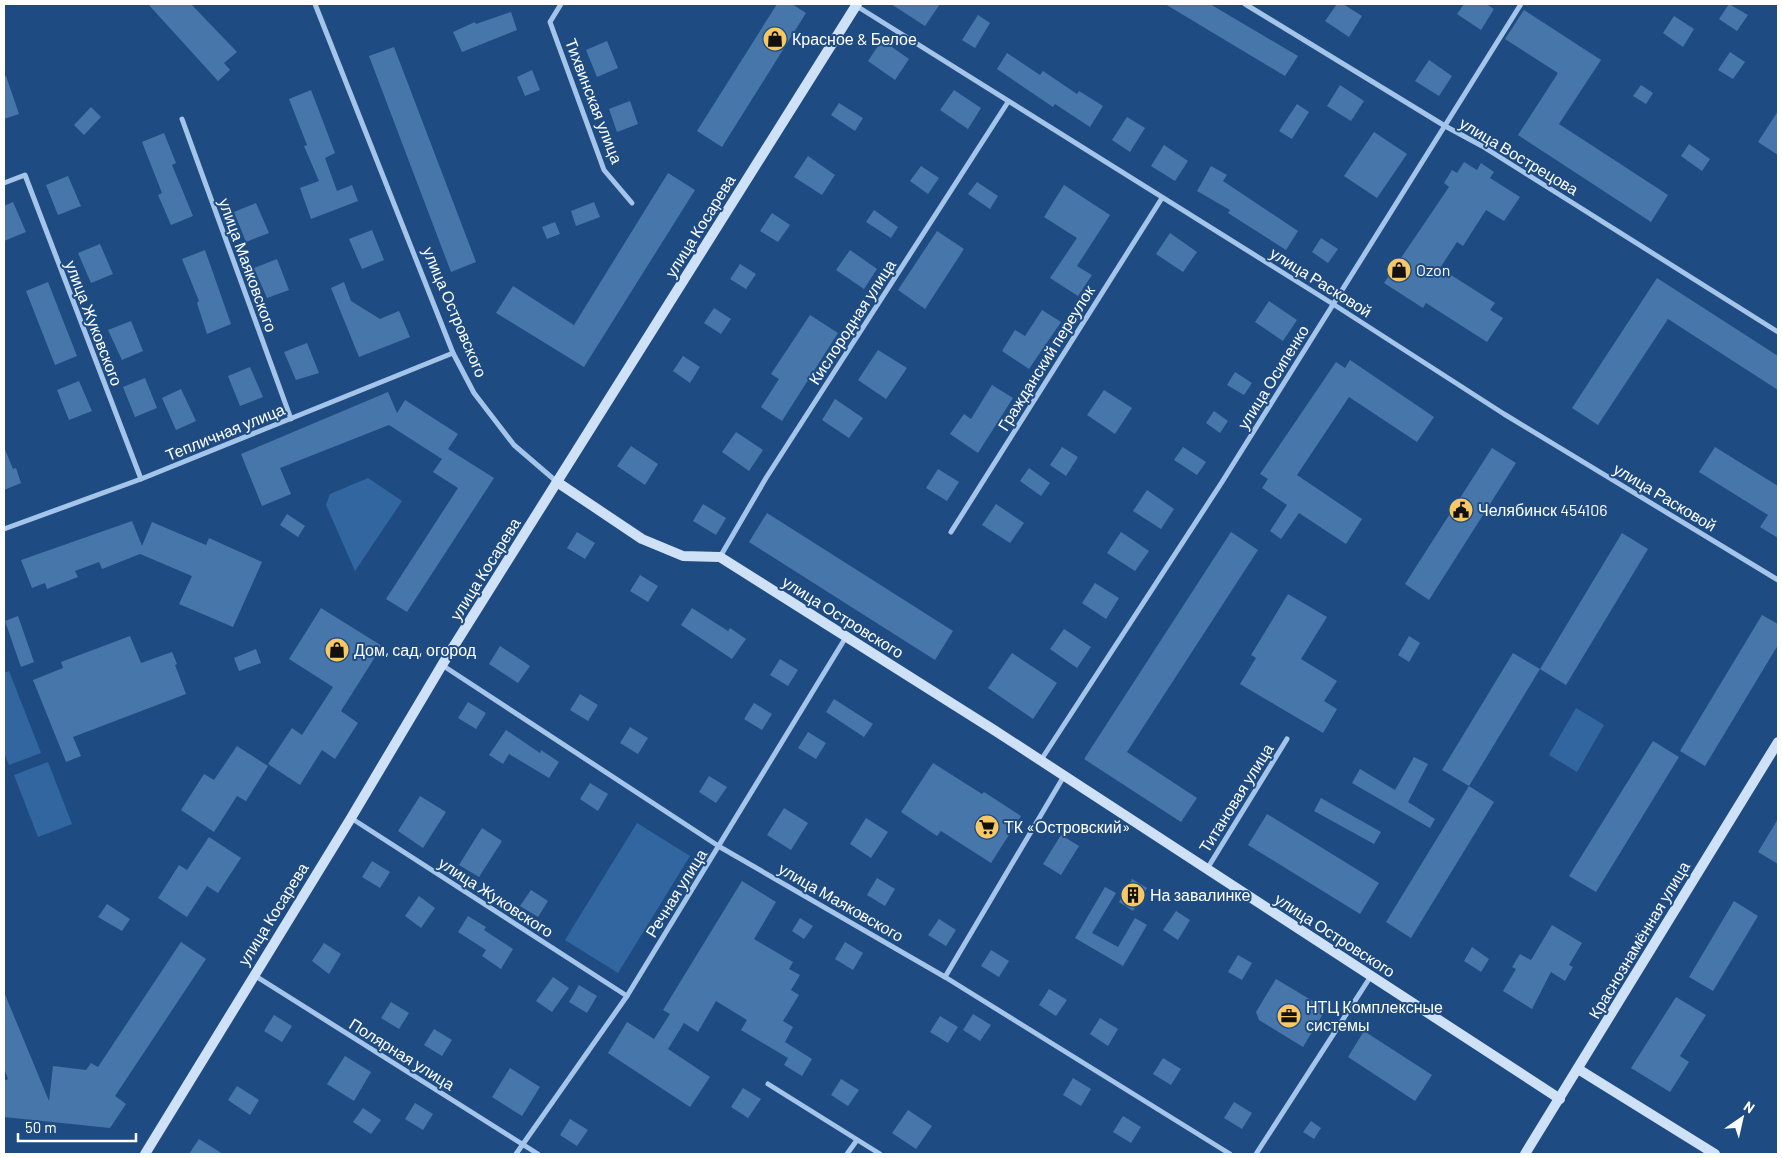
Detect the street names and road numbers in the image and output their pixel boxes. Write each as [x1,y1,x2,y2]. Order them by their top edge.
street label: Тихвинская улица [562,36,627,166]
street label: улица Вострецова [1457,113,1582,199]
street label: улица Косарева [660,171,739,281]
street label: улица Маяковского [215,195,282,334]
street label: улица Расковой [1267,243,1376,320]
street label: улица Островского [419,244,492,380]
street label: Кислородная улица [804,256,899,388]
street label: улица Жуковского [62,258,127,388]
street label: Гражданский переулок [993,281,1099,434]
street label: улица Осипенко [1233,321,1312,432]
street label: Тепличная улица [163,399,287,464]
street label: улица Расковой [1610,458,1720,535]
street label: улица Косарева [445,514,524,624]
street label: улица Островского [779,572,908,662]
street label: Титановая улица [1194,740,1277,856]
street label: Речная улица [641,845,710,940]
street label: улица Жуковского [435,852,557,941]
street label: улица Маяковского [775,858,907,945]
street label: Краснознамённая улица [1584,858,1693,1022]
street label: улица Косарева [233,859,312,969]
street label: улица Островского [1272,889,1399,981]
street label: Полярная улица [346,1014,458,1094]

